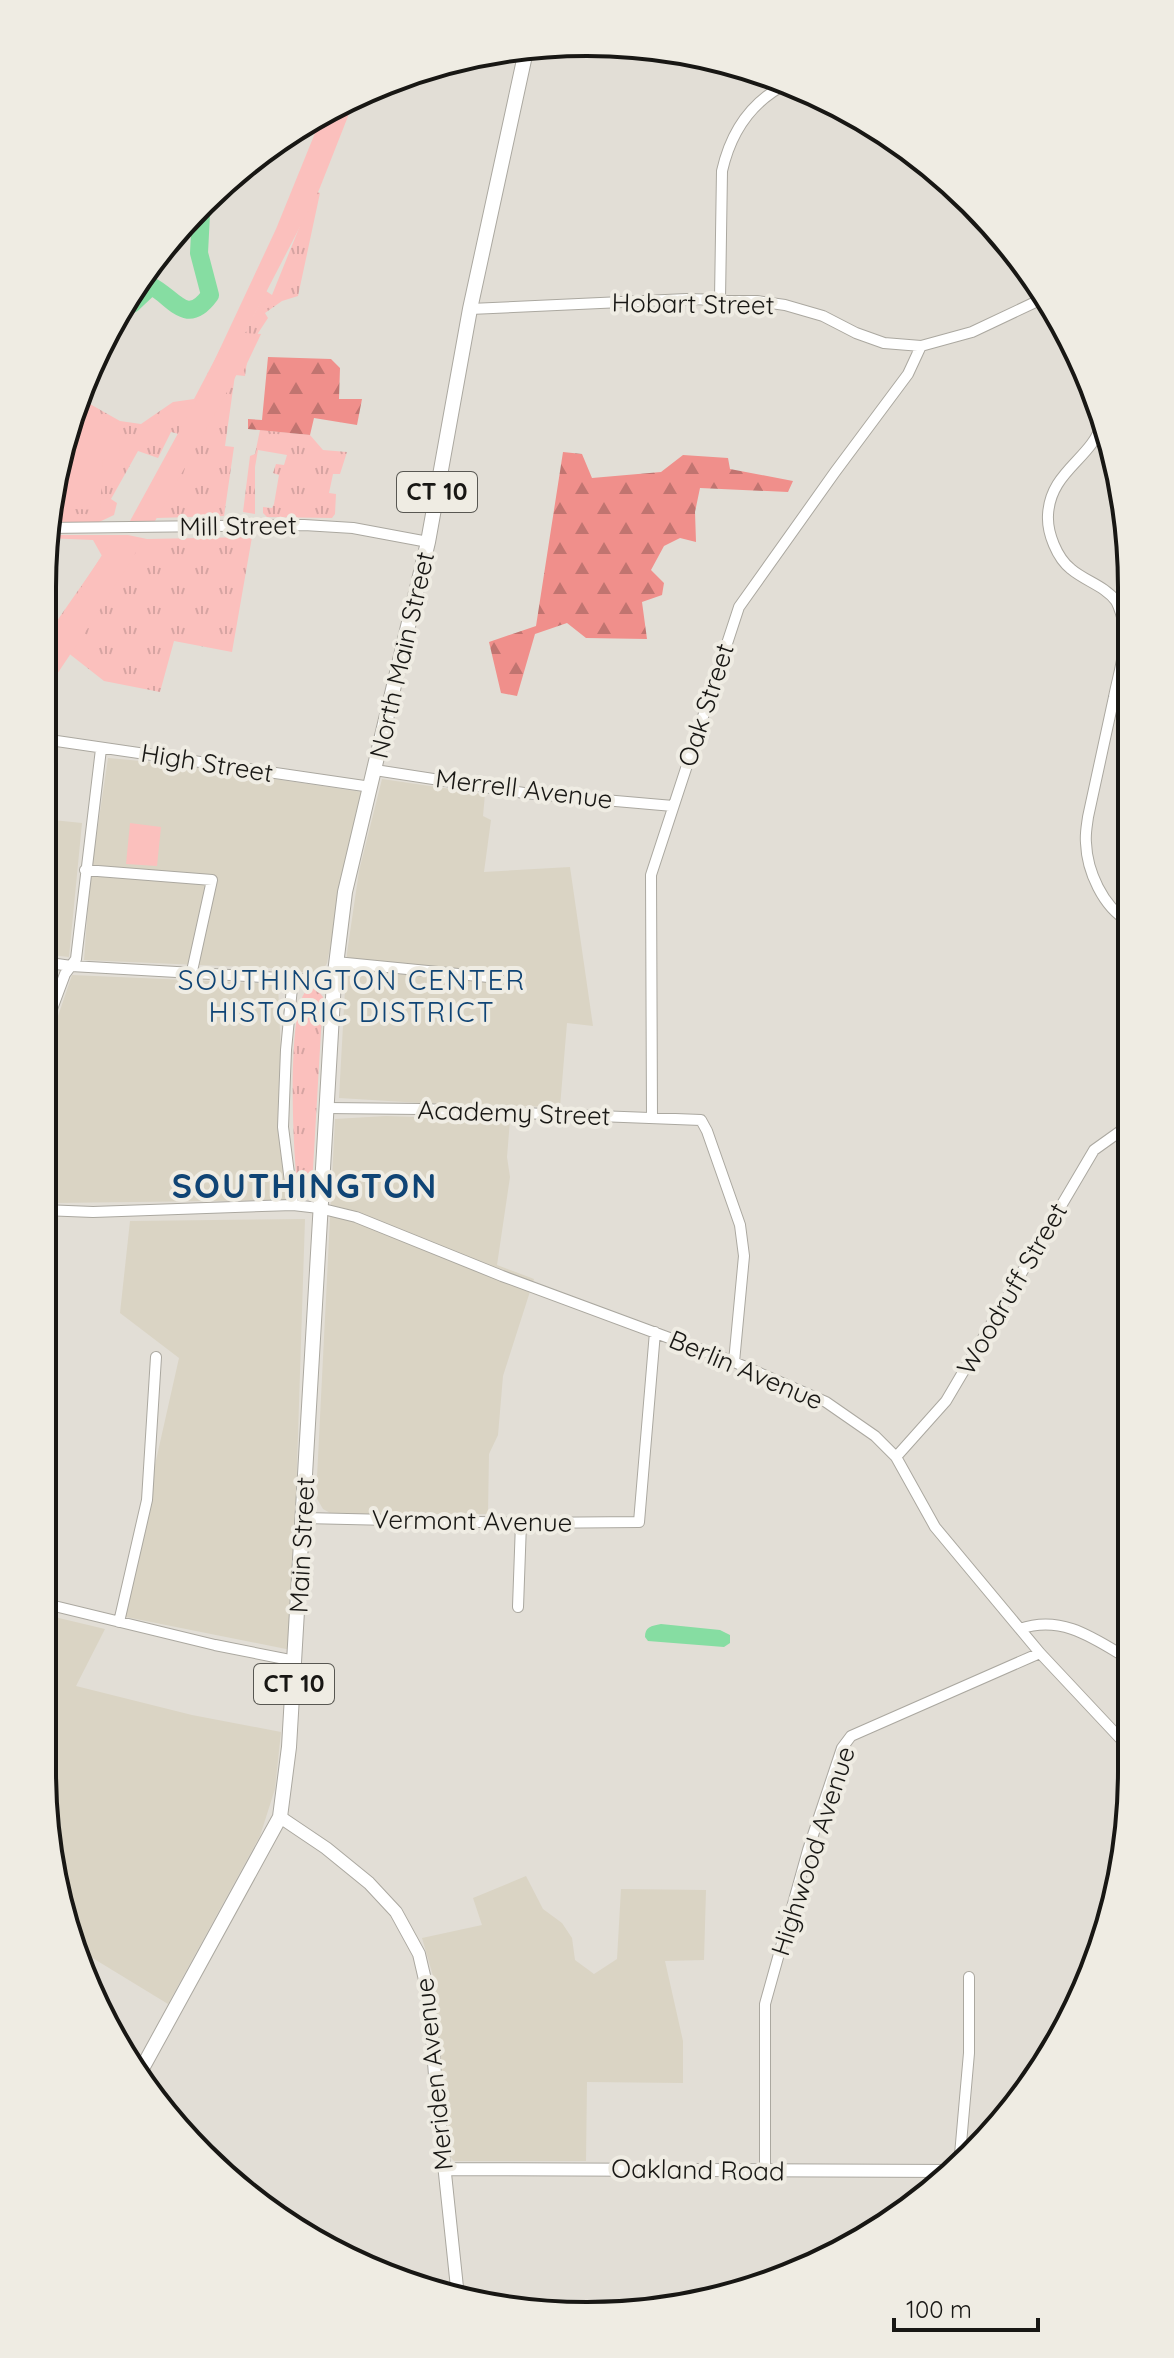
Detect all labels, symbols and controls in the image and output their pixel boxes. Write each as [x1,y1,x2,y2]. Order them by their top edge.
street label: Hobart Street [611,286,775,321]
road number: CT 10 [397,472,477,512]
street label: Mill Street [179,508,297,543]
street label: North Main Street [362,548,441,762]
street label: Oak Street [670,639,741,771]
street label: High Street [139,736,276,789]
street label: Merrell Avenue [434,761,615,816]
district label: SOUTHINGTON CENTER HISTORIC DISTRICT [178,962,526,1029]
street label: Academy Street [417,1093,611,1132]
district label: SOUTHINGTON [172,1164,438,1207]
street label: Woodruff Street [949,1197,1074,1381]
street label: Berlin Avenue [664,1322,828,1417]
street label: Main Street [281,1476,322,1614]
street label: Vermont Avenue [371,1502,573,1539]
road number: CT 10 [254,1664,334,1704]
street label: Highwood Avenue [763,1742,862,1960]
street label: Meriden Avenue [407,1976,460,2172]
street label: Oakland Road [611,2151,785,2188]
scale bar [894,2282,1038,2332]
text: 100 m [906,2294,972,2324]

